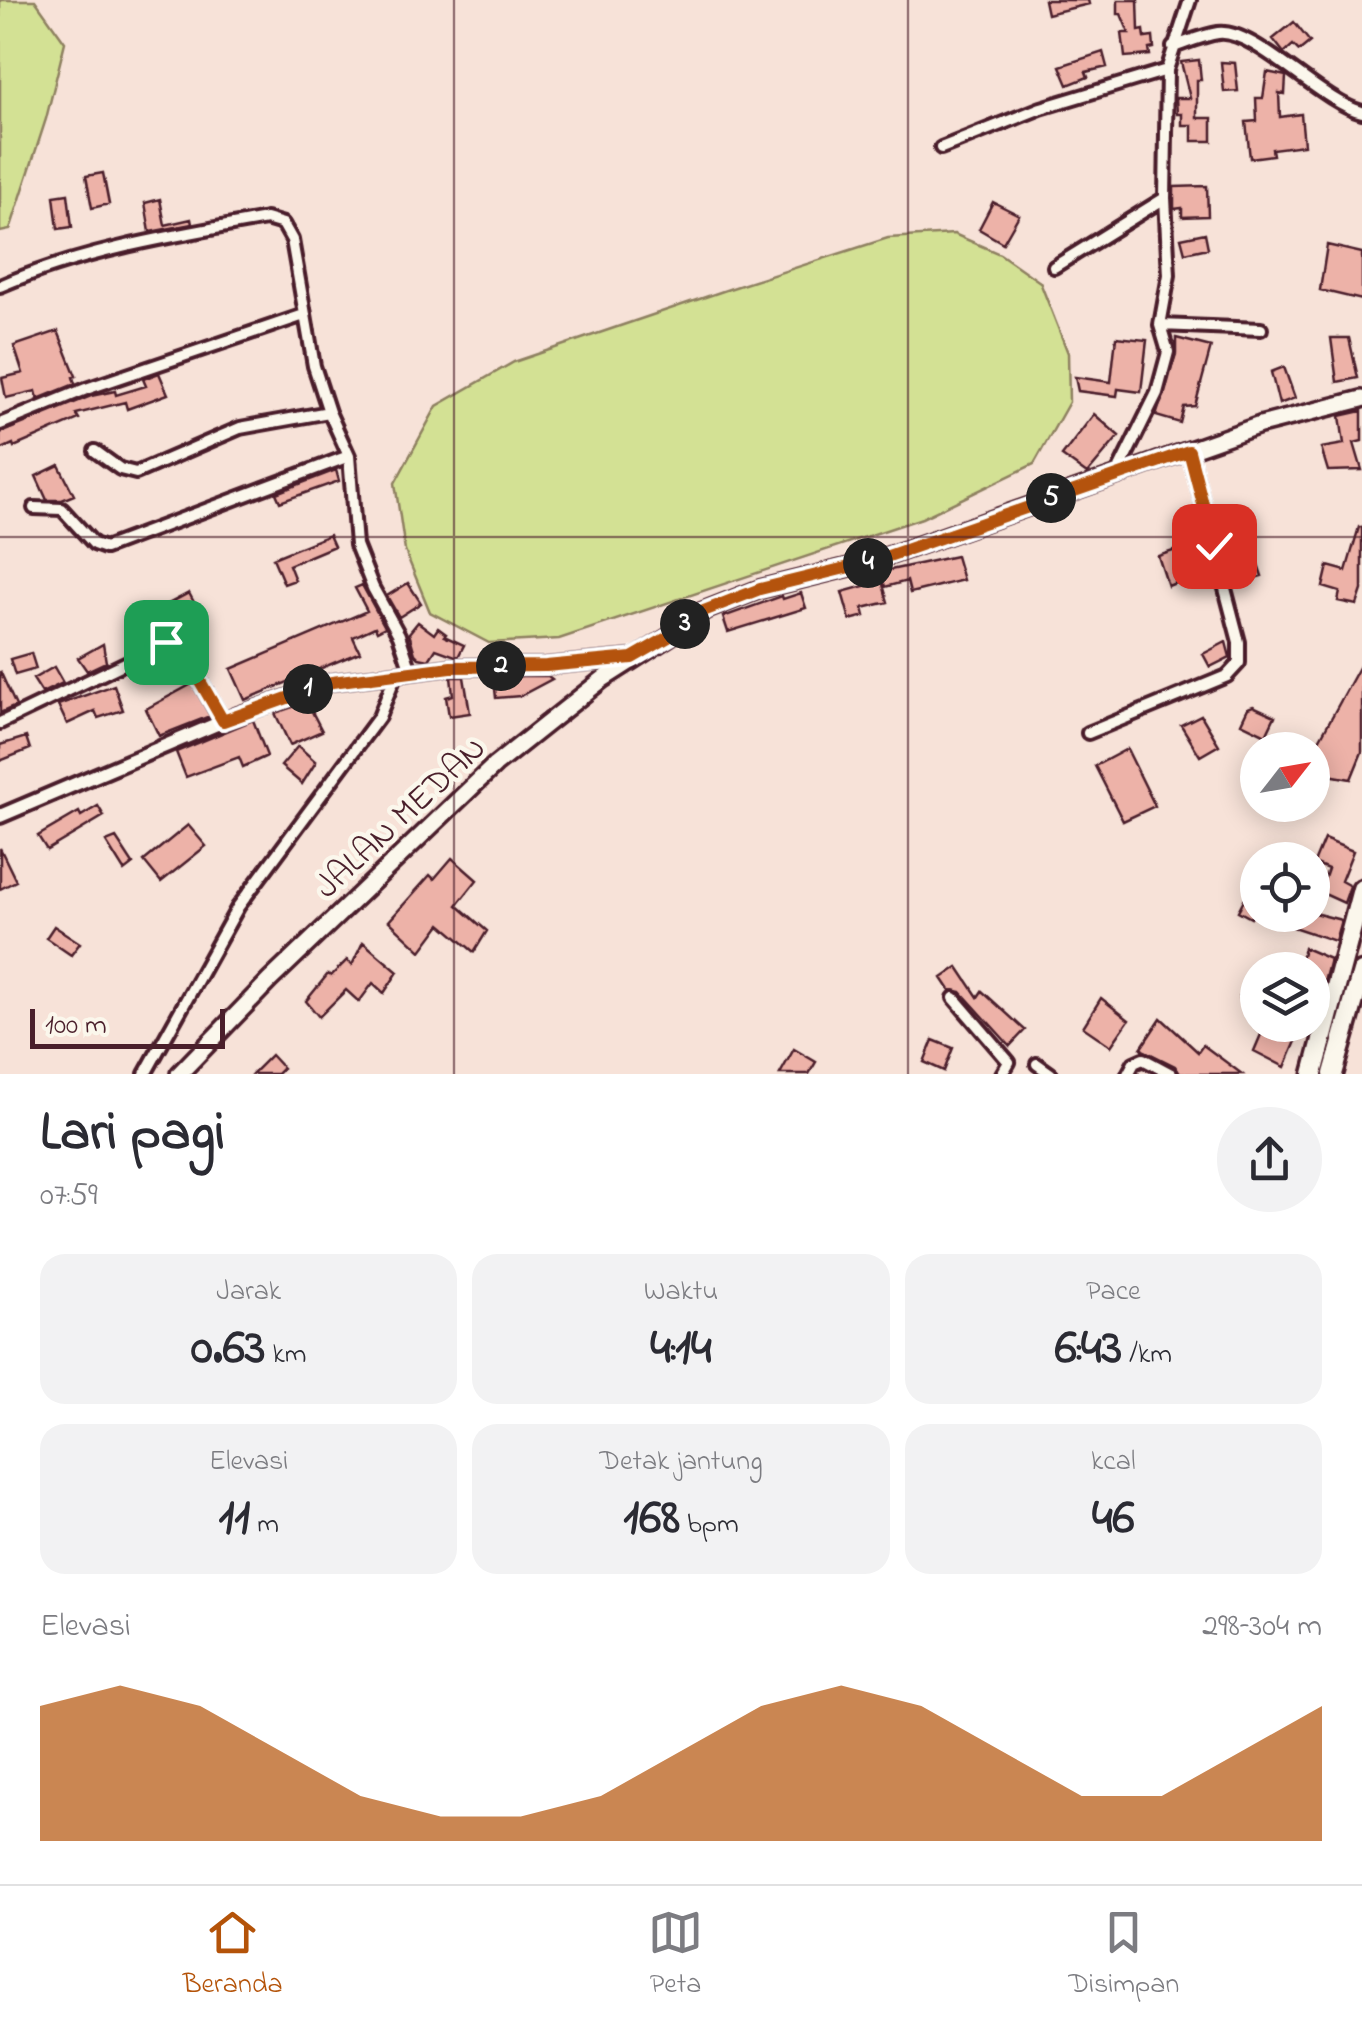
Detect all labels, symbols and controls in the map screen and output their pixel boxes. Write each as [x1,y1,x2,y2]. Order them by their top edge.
pin: 5 [1026,473,1076,523]
text: 5 [1043,477,1059,518]
pin [1172,504,1257,589]
icon: check [1187,519,1242,574]
pin: 4 [843,538,893,588]
text: 4 [862,542,874,583]
pin: 3 [660,599,710,649]
pin [124,600,209,685]
text: 3 [679,603,691,644]
icon: arrive [139,615,194,670]
pin: 2 [476,641,526,691]
text: 2 [494,645,508,686]
pin: 1 [283,664,333,714]
text: 1 [304,668,312,709]
street label: JALAN MEDAN [304,725,499,912]
north arrow [1240,732,1330,822]
map controls [1240,732,1330,1042]
button: locate [1240,842,1330,932]
button: layers [1240,952,1330,1042]
scale bar [30,1004,225,1048]
text: 100 m [45,1006,107,1047]
text: Lari pagi [40,1095,225,1175]
button: share [1217,1107,1322,1212]
text: 07:59 [40,1173,98,1220]
text: Jarak [216,1272,281,1313]
text: Waktu [644,1272,718,1313]
text: Pace [1086,1272,1141,1313]
text: 0.63 [191,1313,265,1386]
text: 4:14 [650,1313,712,1386]
text: 6:43 [1055,1313,1122,1386]
text: km [265,1335,306,1376]
text: /km [1122,1335,1172,1376]
text: Elevasi [209,1442,288,1483]
text: Detak jantung [599,1442,763,1483]
text: kcal [1091,1442,1136,1483]
text: 11 [218,1483,250,1556]
text: 168 [623,1483,680,1556]
text: 46 [1092,1483,1135,1556]
text: m [250,1505,279,1546]
text: bpm [680,1505,739,1546]
text: Elevasi [40,1604,131,1651]
text: 298–304 m [1202,1604,1322,1651]
tab: Beranda [183,1905,283,2006]
tab: Peta [648,1905,703,2006]
tab: Disimpan [1068,1905,1179,2006]

